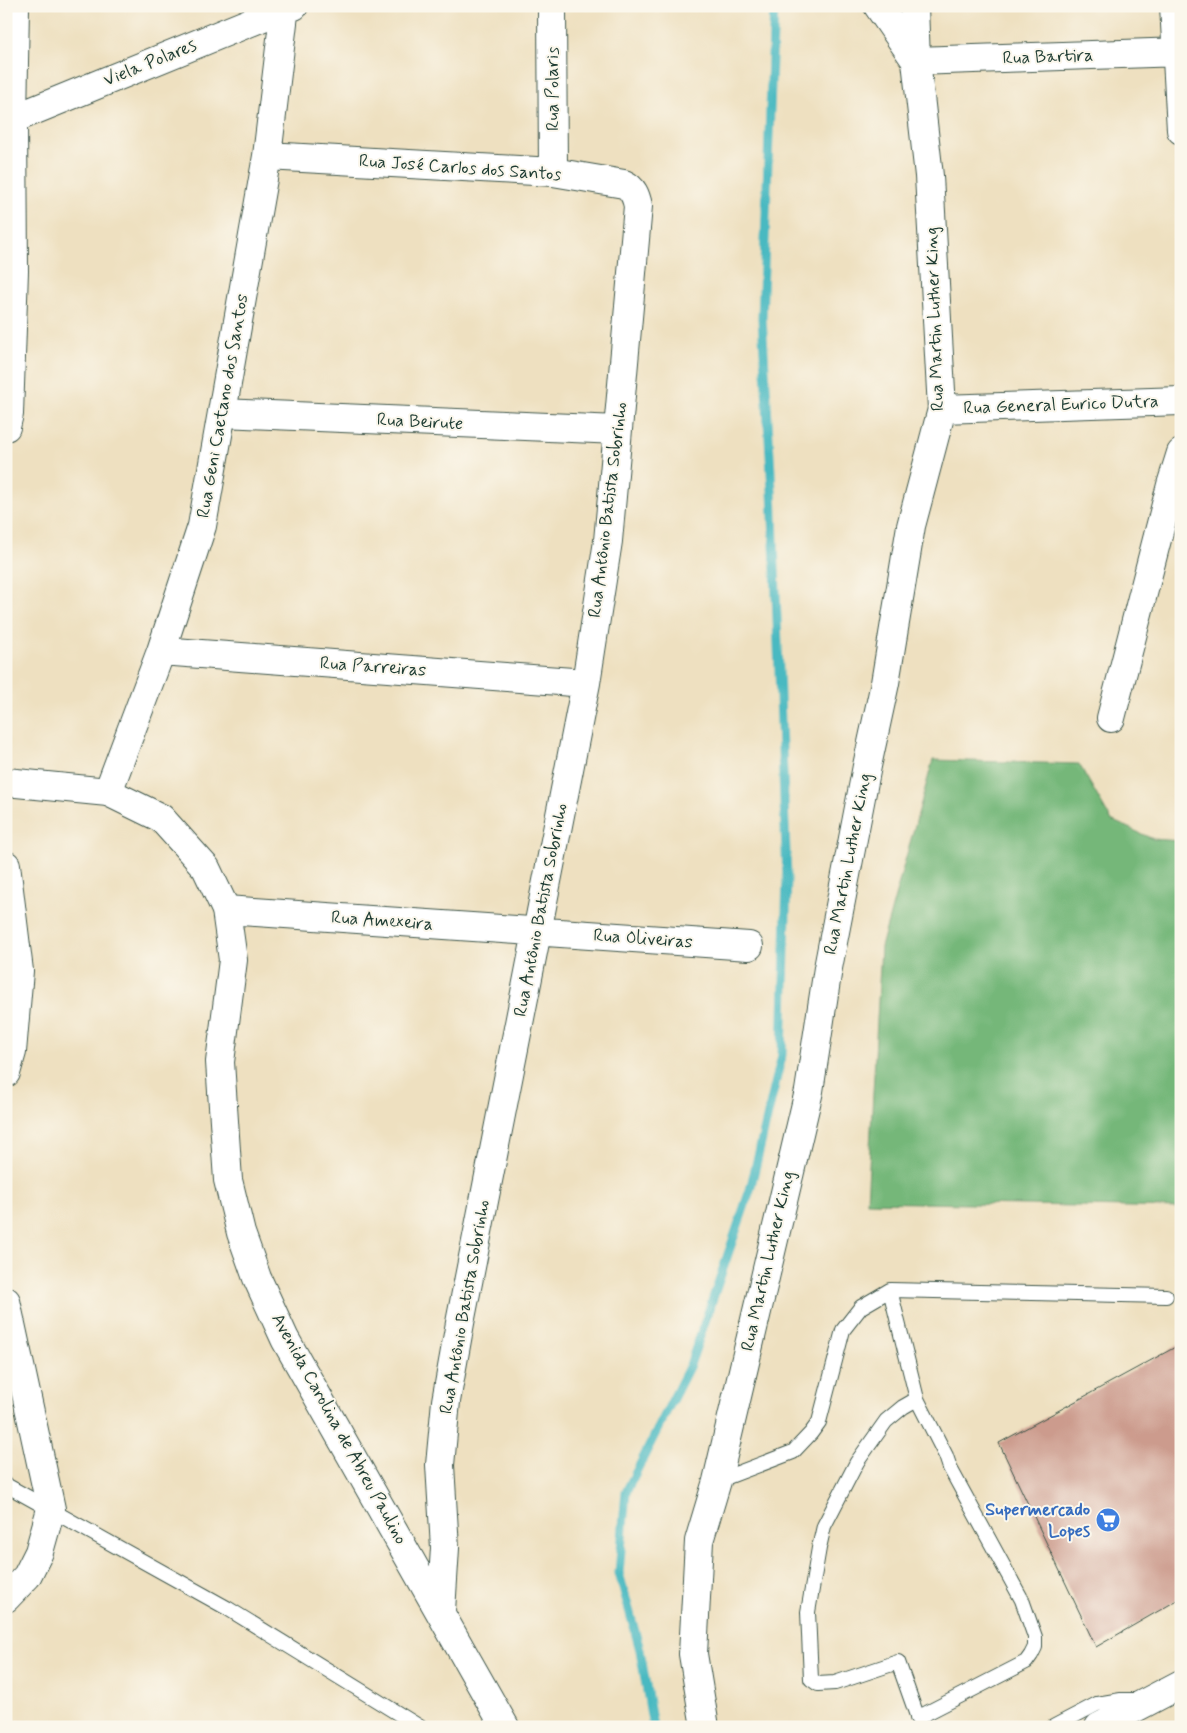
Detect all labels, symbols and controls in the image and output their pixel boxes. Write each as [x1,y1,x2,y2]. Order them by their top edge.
street label: Viela Polares [100,33,200,93]
street label: Rua Bartira [1002,43,1094,71]
street label: Rua Polaris [541,47,565,131]
street label: Rua José Carlos dos Santos [358,149,562,187]
street label: Rua Martin Luther King [920,226,950,412]
street label: Rua Geni Caetano dos Santos [191,292,255,520]
street label: Rua General Eurico Dutra [963,390,1159,420]
street label: Rua Antônio Batista Sobrinho [583,401,633,619]
street label: Rua Beirute [376,408,464,436]
street label: Rua Parreiras [319,651,427,683]
street label: Rua Martin Luther King [819,771,877,957]
street label: Rua Antônio Batista Sobrinho [509,801,574,1019]
street label: Rua Amexeira [330,905,434,937]
street label: Rua Oliveiras [593,924,693,954]
street label: Rua Martin Luther King [736,1168,800,1354]
street label: Rua Antônio Batista Sobrinho [434,1198,496,1416]
street label: Avenida Carolina de Abreu Paulino [265,1309,413,1549]
place label: Supermercado Lopes [985,1498,1090,1543]
supermarket icon: Supermercado Lopes [1095,1507,1121,1533]

